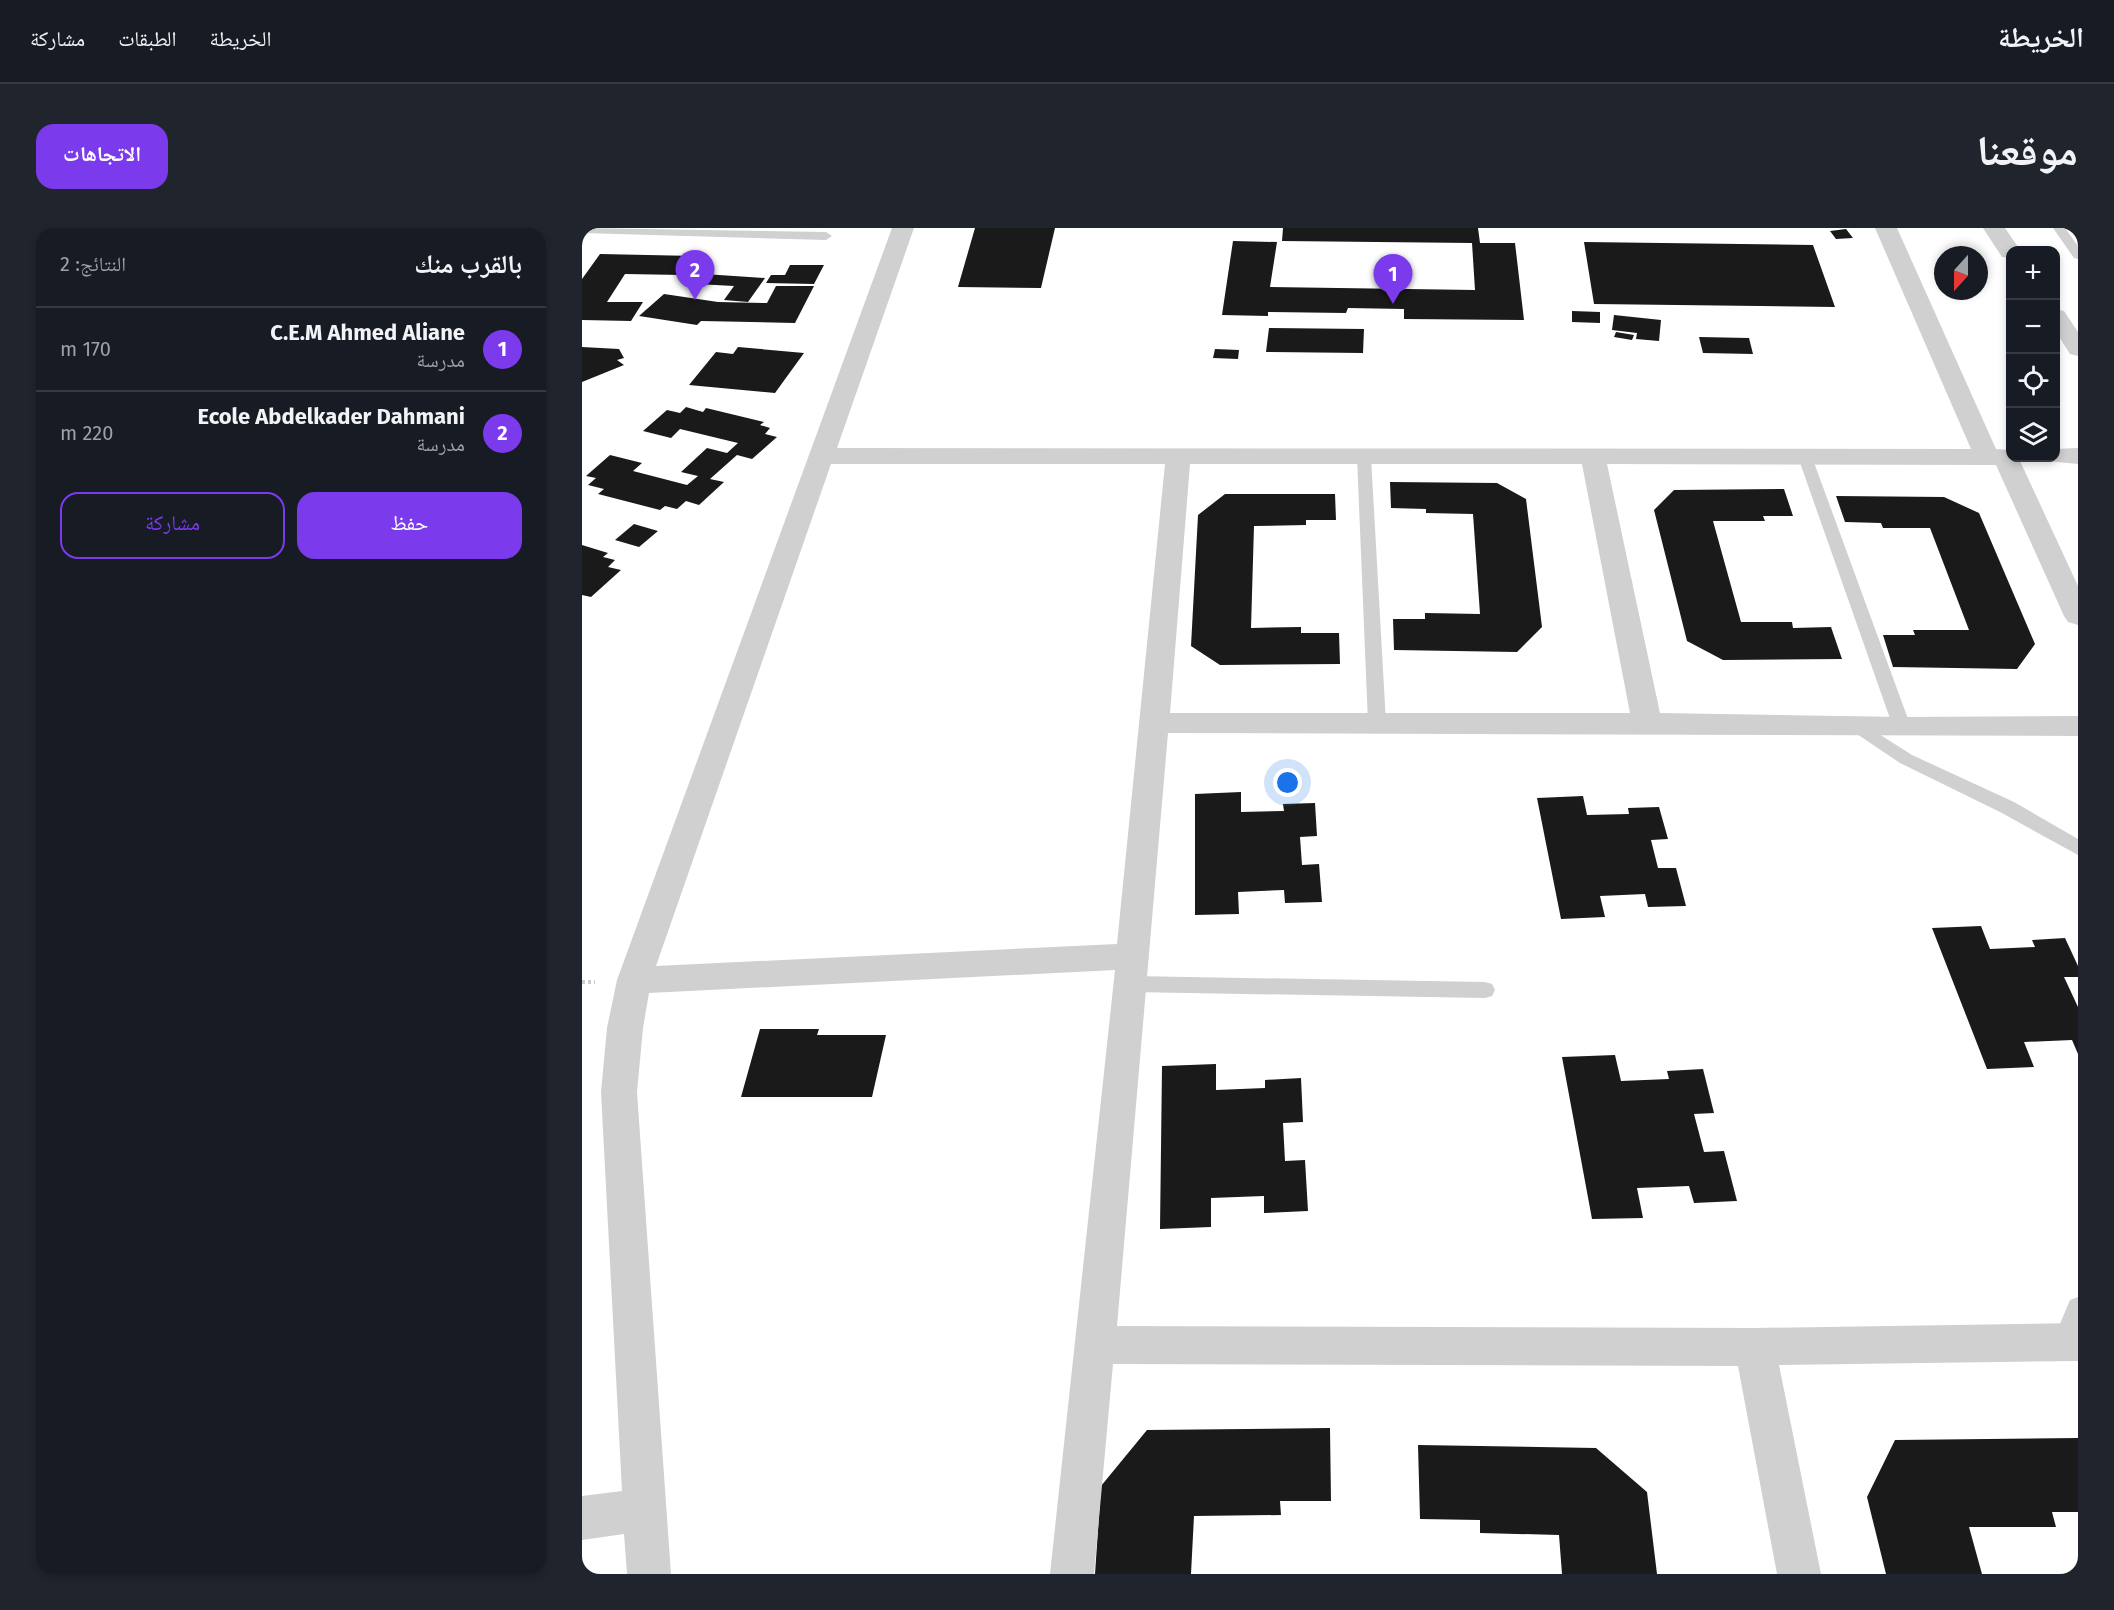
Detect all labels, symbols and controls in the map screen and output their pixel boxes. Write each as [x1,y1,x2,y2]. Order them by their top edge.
text: الخريطة [1998,21,2084,54]
text: مشاركة [30,26,85,52]
text: الطبقات [118,26,177,52]
text: الخريطة [210,26,271,52]
button: الاتجاهات [36,124,168,189]
text: موقعنا [1977,126,2078,176]
north arrow [1934,246,1988,300]
map controls [2006,246,2060,462]
button: + [2006,246,2060,300]
text: بالقرب منك [414,249,522,280]
pin: 2 [676,250,714,300]
text: النتائج: 2 [60,252,126,276]
pin: 1 [1374,254,1412,304]
button: − [2006,300,2060,354]
text: C.E.M Ahmed Aliane [270,319,465,346]
text: 170 m [60,337,111,361]
text: 1 [498,337,507,361]
text: مدرسة [416,348,465,372]
button: locate [2006,354,2060,408]
text: Ecole Abdelkader Dahmani [198,403,465,430]
button: layers [2006,408,2060,462]
text: 220 m [60,421,113,445]
text: 2 [497,421,508,445]
text: مدرسة [416,432,465,456]
button: مشاركة [60,492,285,559]
button: حفظ [297,492,522,559]
your location [1273,768,1302,797]

